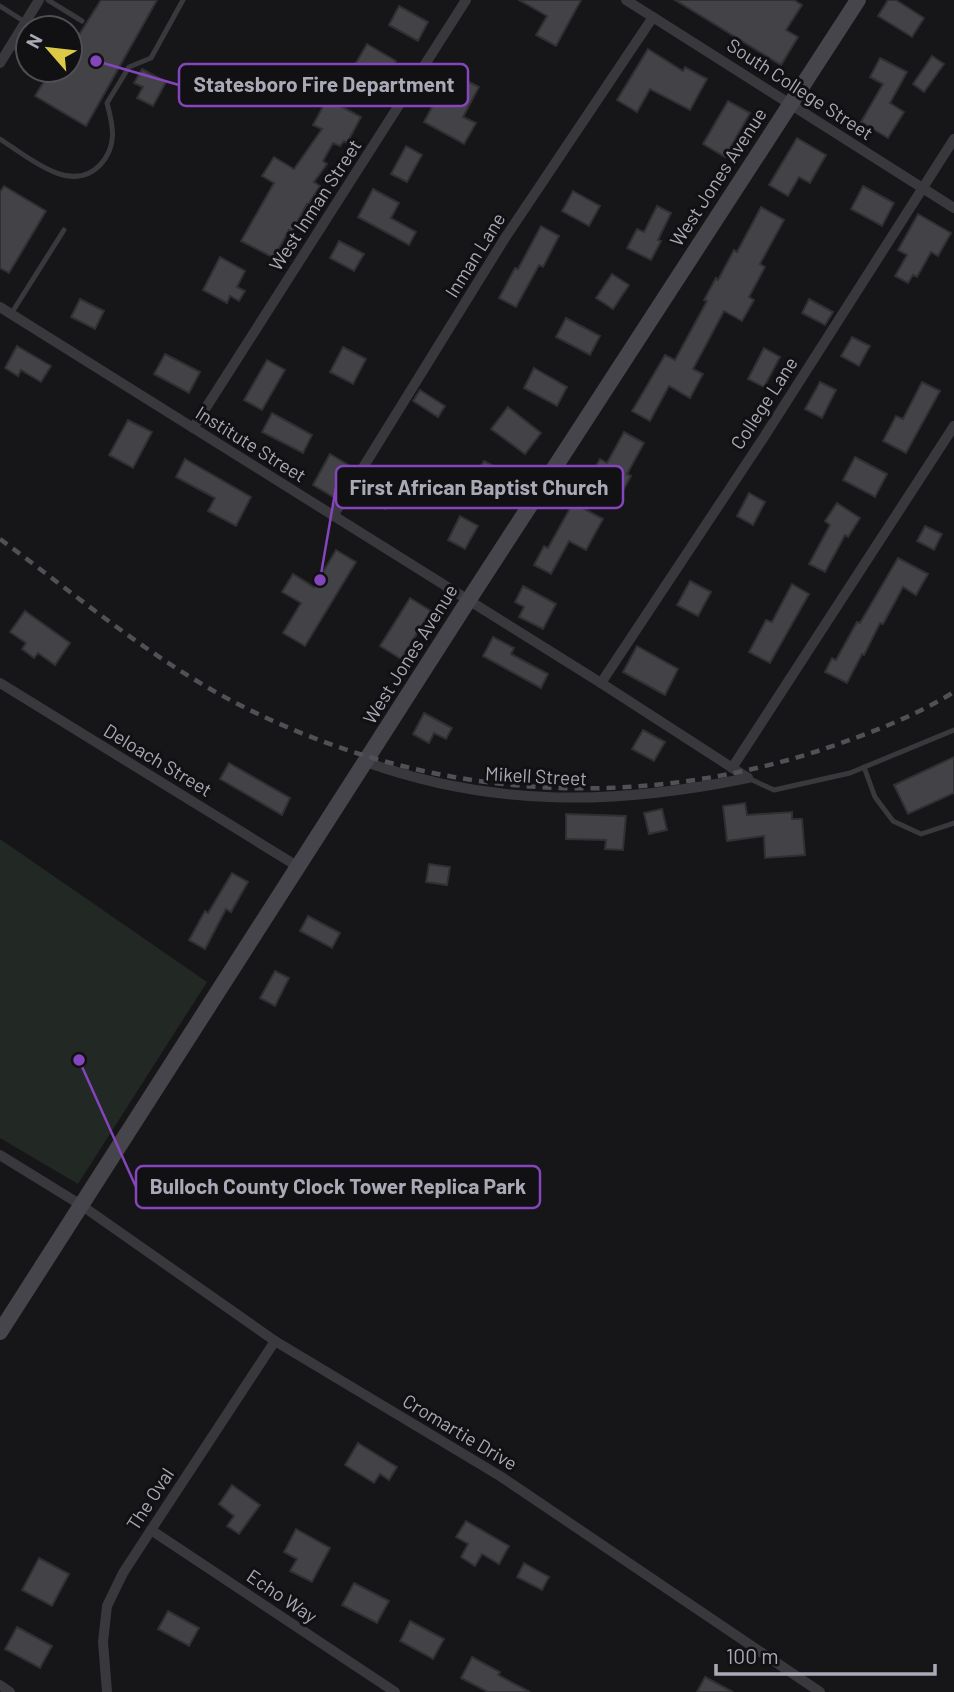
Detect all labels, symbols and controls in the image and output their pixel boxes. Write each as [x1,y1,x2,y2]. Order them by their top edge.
north arrow [14,14,84,84]
text: N [20,30,47,52]
street label: South College Street [723,33,878,144]
callout: Statesboro Fire Department [179,64,468,106]
text: Statesboro Fire Department [194,71,454,96]
street label: West Jones Avenue [664,103,771,250]
street label: West Inman Street [264,135,366,275]
street label: Inman Lane [440,208,510,301]
street label: College Lane [725,352,802,453]
street label: Institute Street [192,401,311,487]
callout: First African Baptist Church [336,466,623,508]
text: First African Baptist Church [350,474,609,499]
street label: West Jones Avenue [357,580,462,728]
street label: Deloach Street [100,718,217,801]
street label: Mikell Street [484,761,588,790]
callout: Bulloch County Clock Tower Replica Park [136,1166,540,1208]
text: Bulloch County Clock Tower Replica Park [150,1173,526,1198]
street label: Cromartie Drive [399,1388,522,1475]
street label: The Oval [121,1463,178,1534]
street label: Echo Way [243,1564,322,1628]
scale bar [716,1632,935,1676]
text: 100 m [726,1643,779,1668]

